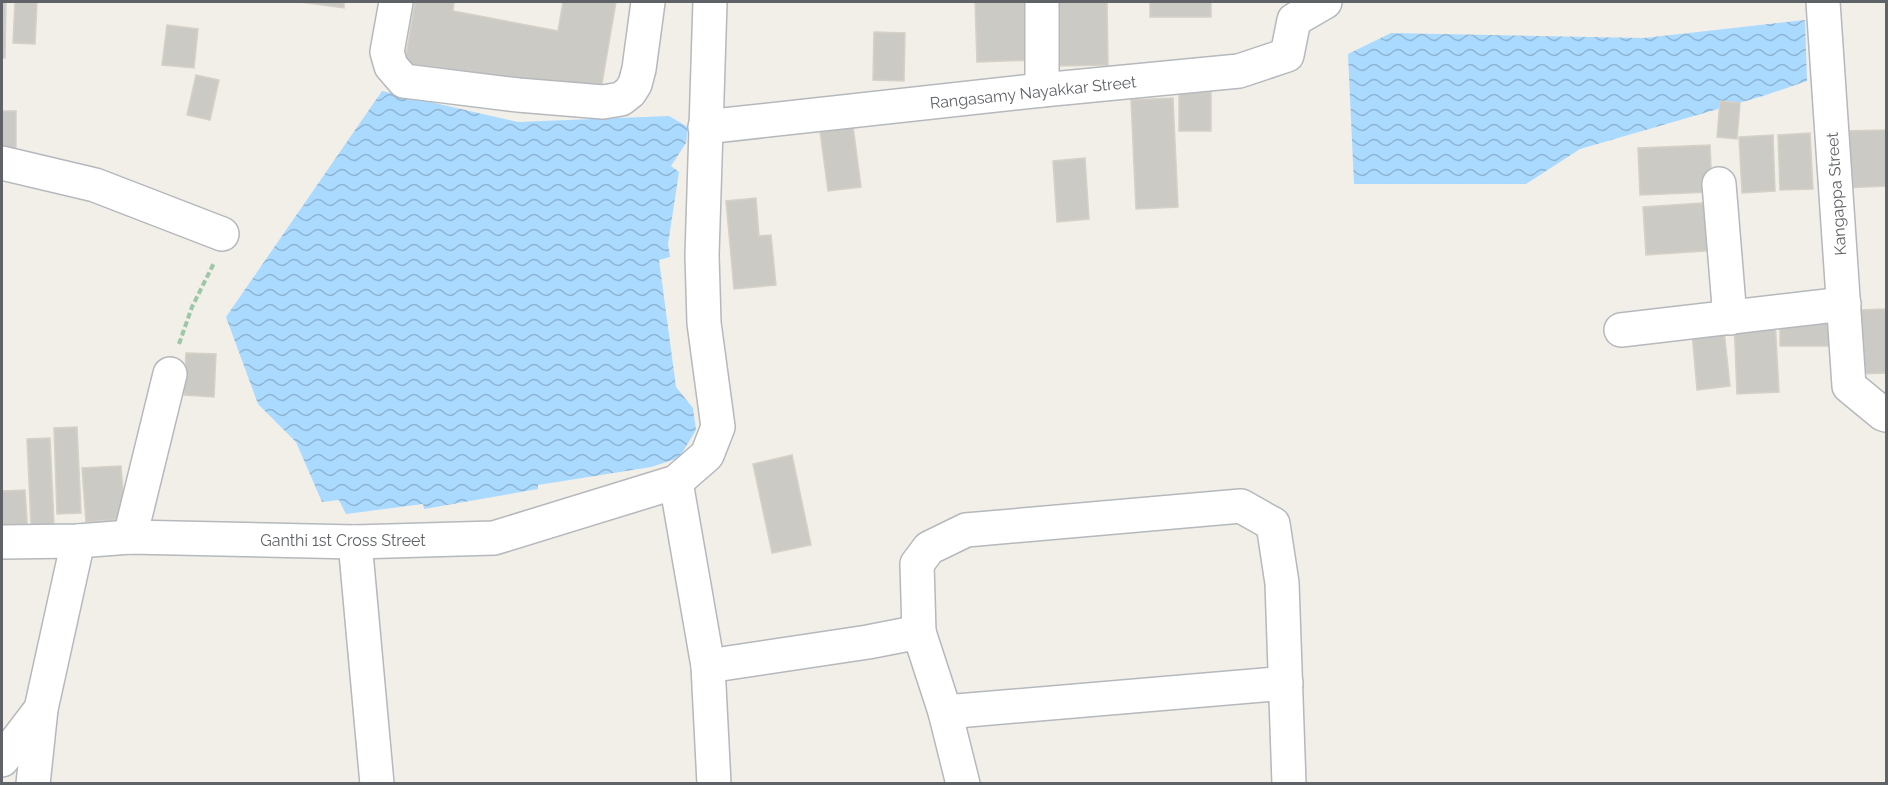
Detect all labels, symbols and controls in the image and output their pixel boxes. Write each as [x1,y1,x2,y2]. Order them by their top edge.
street label: Rangasamy Nayakkar Street [929,72,1138,113]
street label: Kangappa Street [1823,131,1850,256]
street label: Ganthi 1st Cross Street [260,531,426,550]

